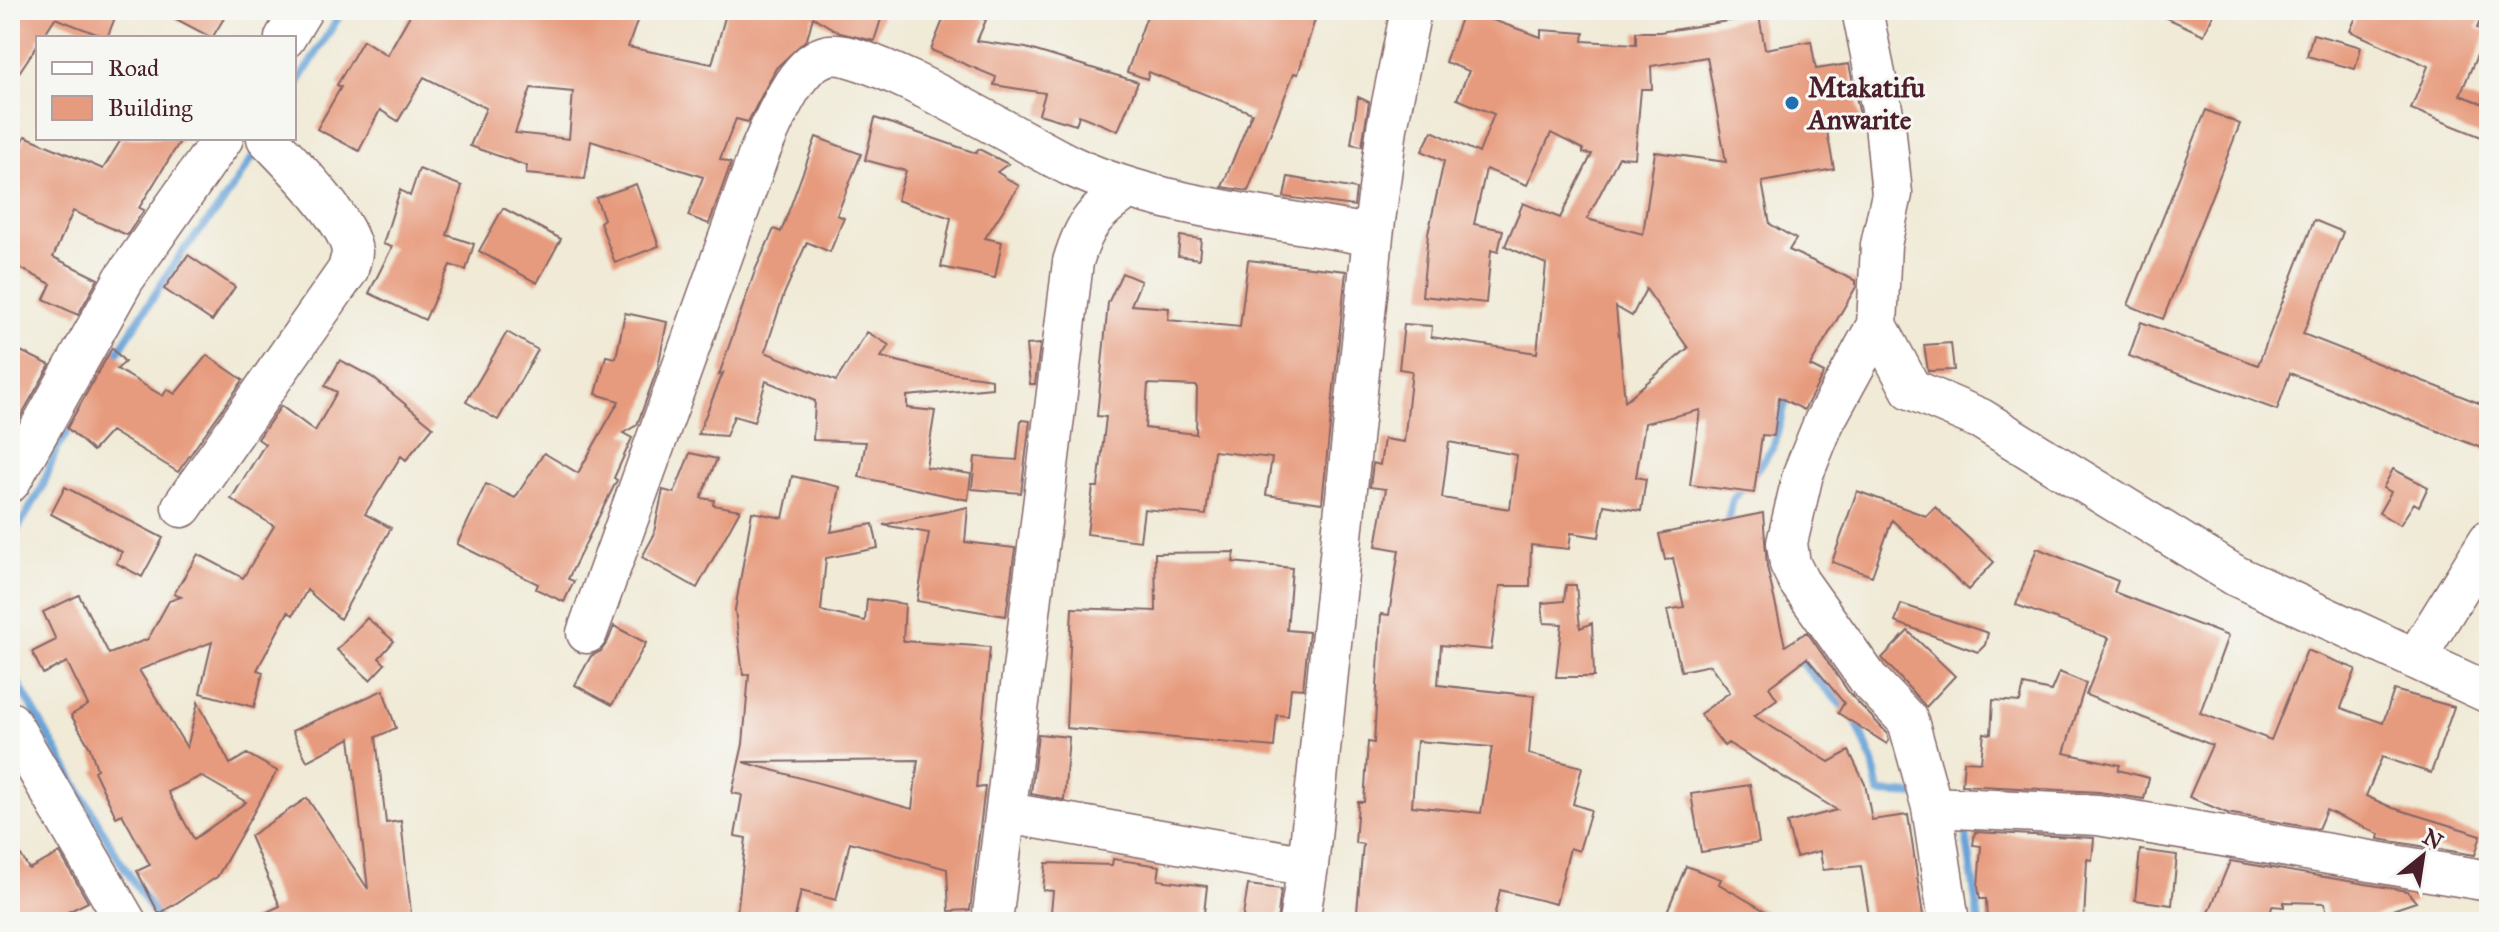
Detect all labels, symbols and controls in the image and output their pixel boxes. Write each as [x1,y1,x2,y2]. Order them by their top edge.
legend [36,36,296,140]
text: Road [108,53,159,83]
place label: Mtakatifu Anwarite [1806,70,1925,137]
text: Building [108,93,193,123]
marker: Mtakatifu Anwarite [1783,94,1801,112]
north arrow [2383,816,2463,896]
text: N [2418,823,2448,856]

